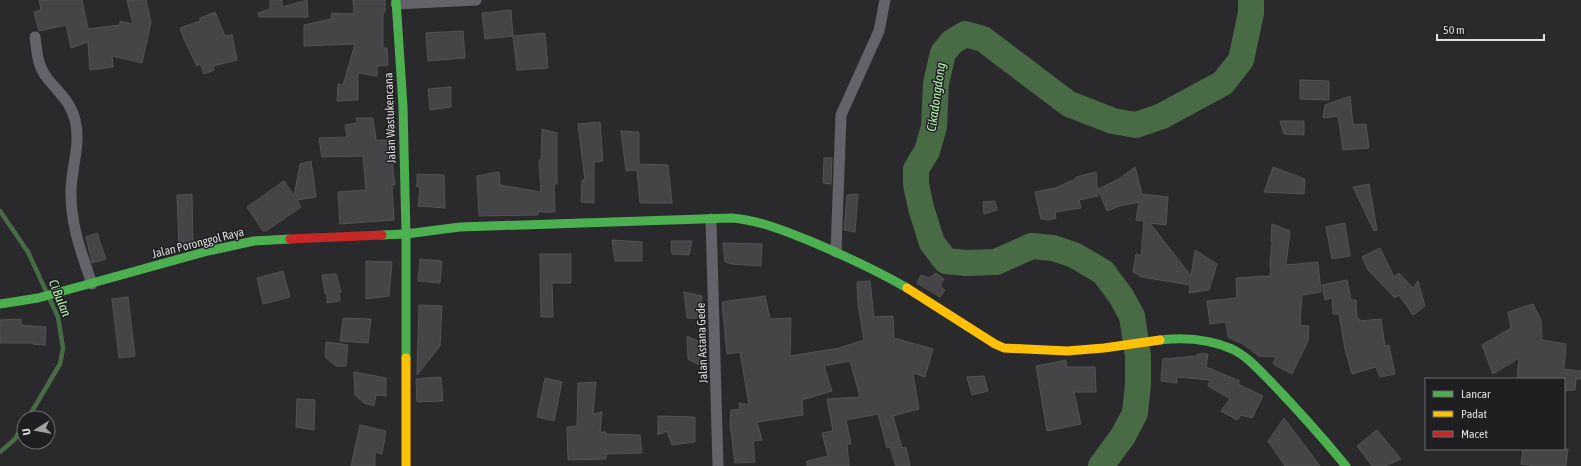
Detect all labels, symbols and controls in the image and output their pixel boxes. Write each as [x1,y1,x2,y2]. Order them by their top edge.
scale bar [1437,16,1544,42]
text: 50 m [1443,23,1465,37]
water label: Cikadongdong [924,62,948,132]
street label: Jalan Wastukencana [381,72,399,164]
street label: Jalan Poronggol Raya [151,225,245,261]
water label: Ci Bulan [46,277,74,319]
street label: Jalan Astana Gede [694,302,710,384]
legend [1425,378,1565,450]
text: Lancar [1461,387,1491,401]
text: Padat [1461,407,1487,421]
north arrow [16,410,56,450]
text: Macet [1461,427,1489,441]
text: U [20,428,33,436]

